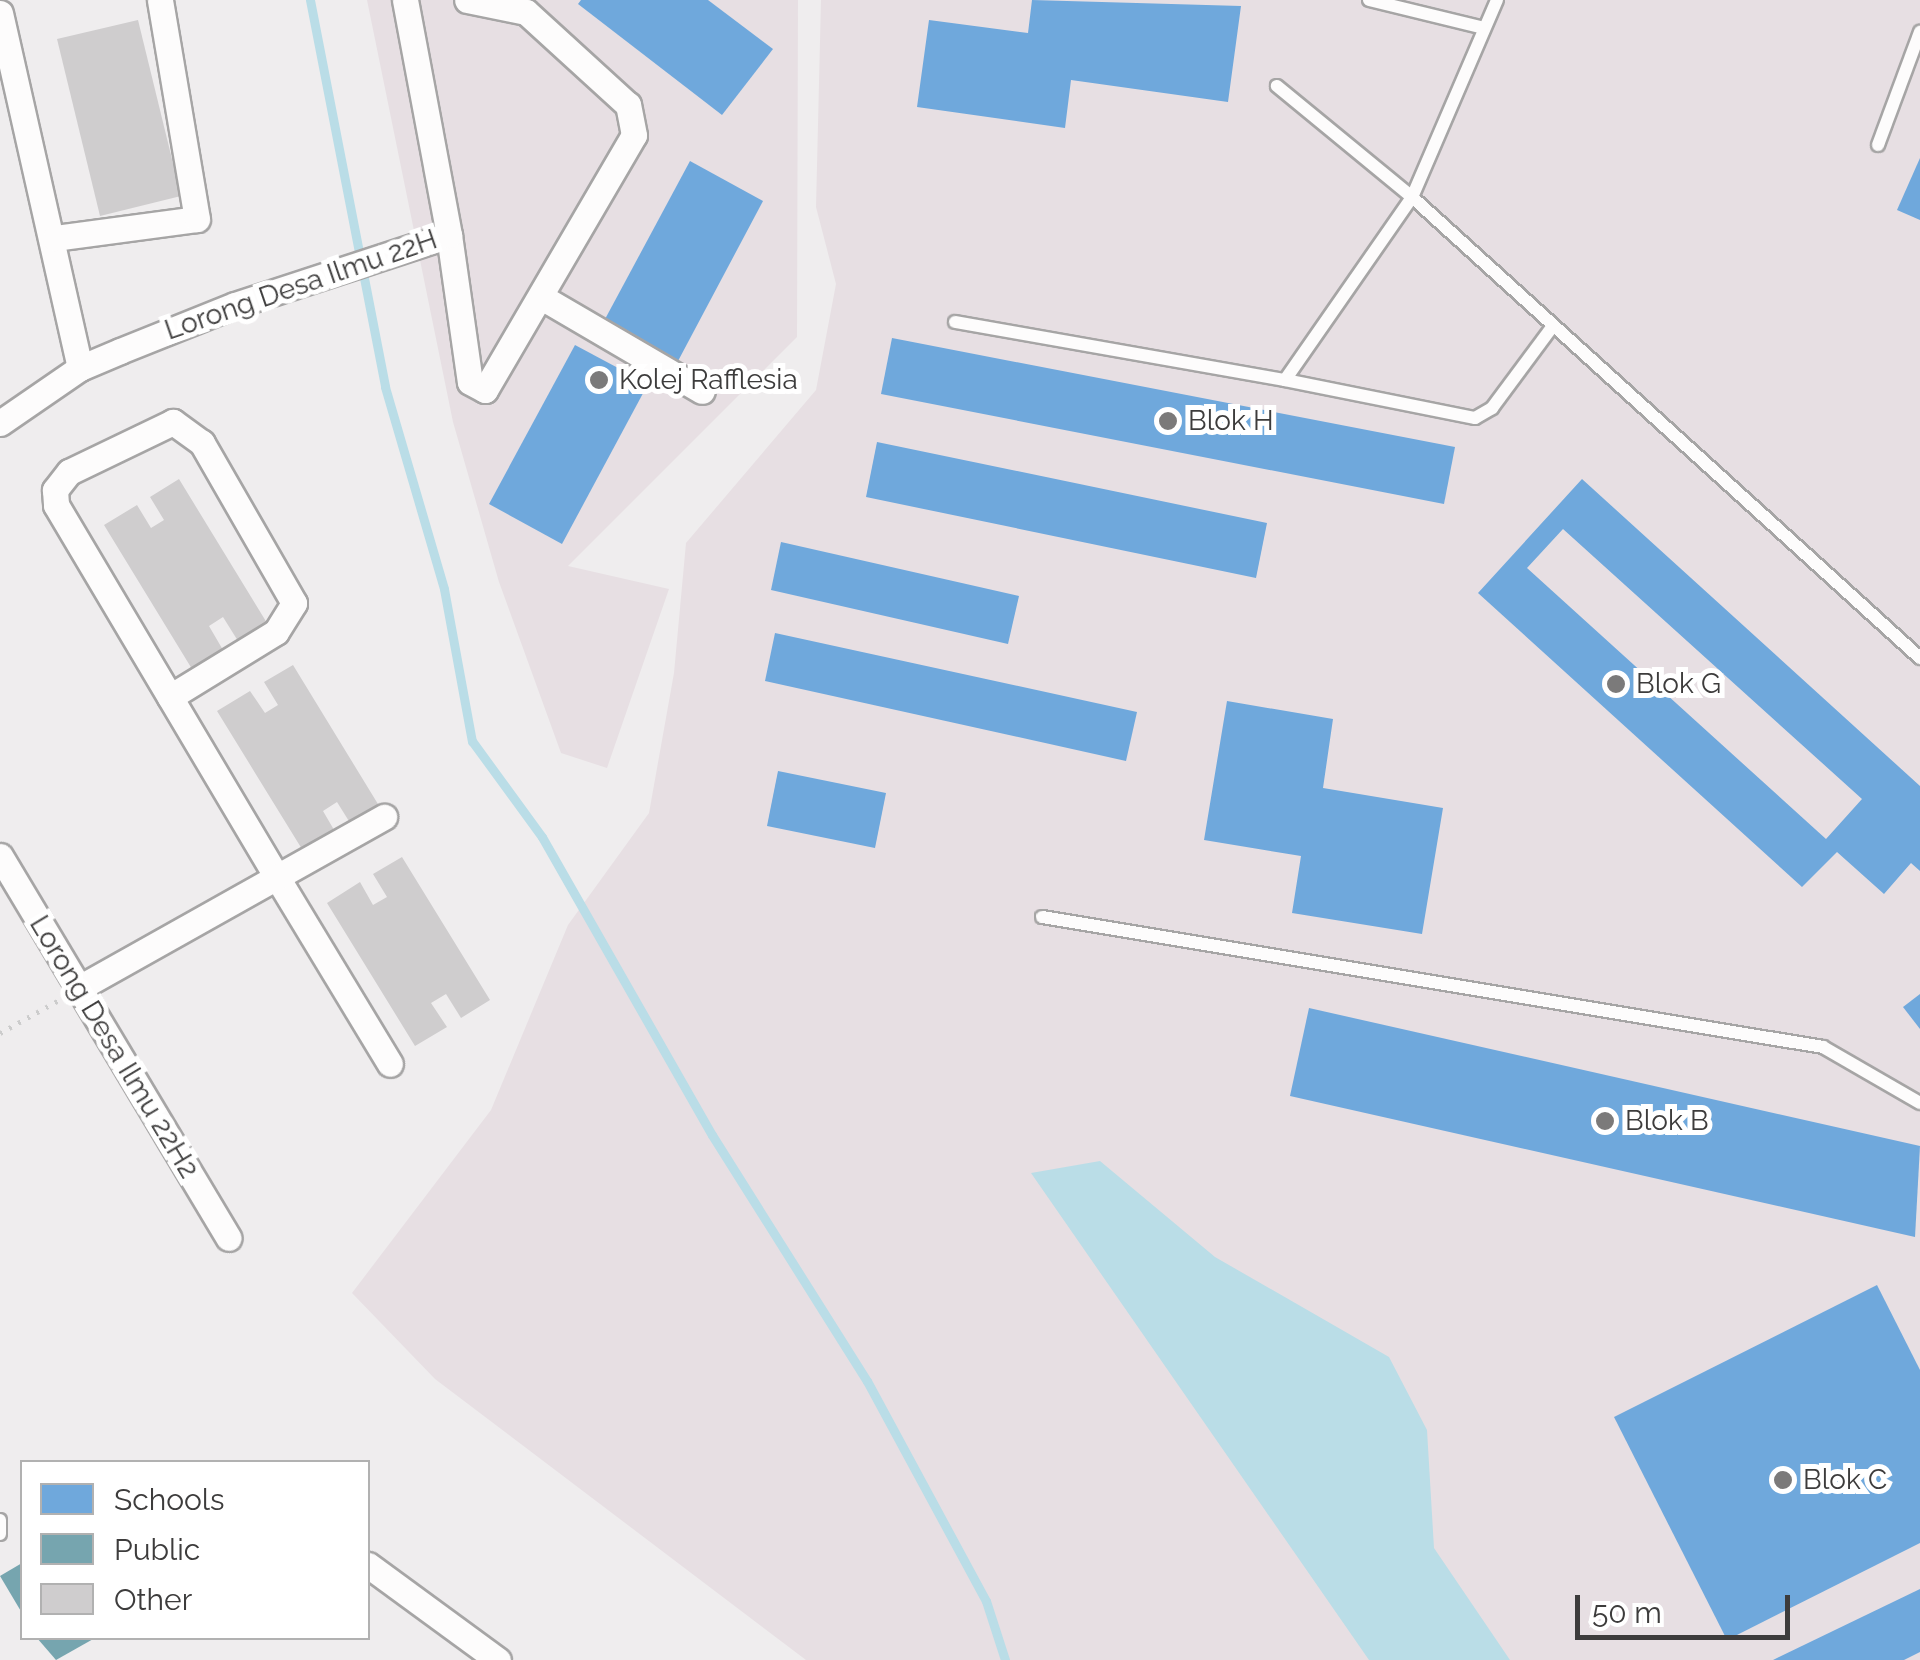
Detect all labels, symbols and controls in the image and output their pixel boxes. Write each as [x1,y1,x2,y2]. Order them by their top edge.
street label: Lorong Desa Ilmu 22H [160,223,442,347]
place label: Kolej Rafflesia [619,363,798,397]
marker: Kolej Rafflesia [588,369,610,391]
place label: Blok H [1188,404,1274,438]
marker: Blok H [1157,410,1179,432]
place label: Blok G [1636,667,1721,701]
marker: Blok G [1605,673,1627,695]
street label: Lorong Desa Ilmu 22H2 [22,910,206,1184]
place label: Blok B [1625,1104,1709,1138]
marker: Blok B [1594,1110,1616,1132]
legend [20,1460,370,1640]
place label: Blok C [1803,1463,1887,1497]
marker: Blok C [1772,1469,1794,1491]
text: Schools [114,1482,225,1517]
text: Public [114,1532,200,1567]
scale bar [1580,1575,1795,1637]
text: Other [114,1582,192,1617]
text: 50 m [1592,1595,1662,1630]

